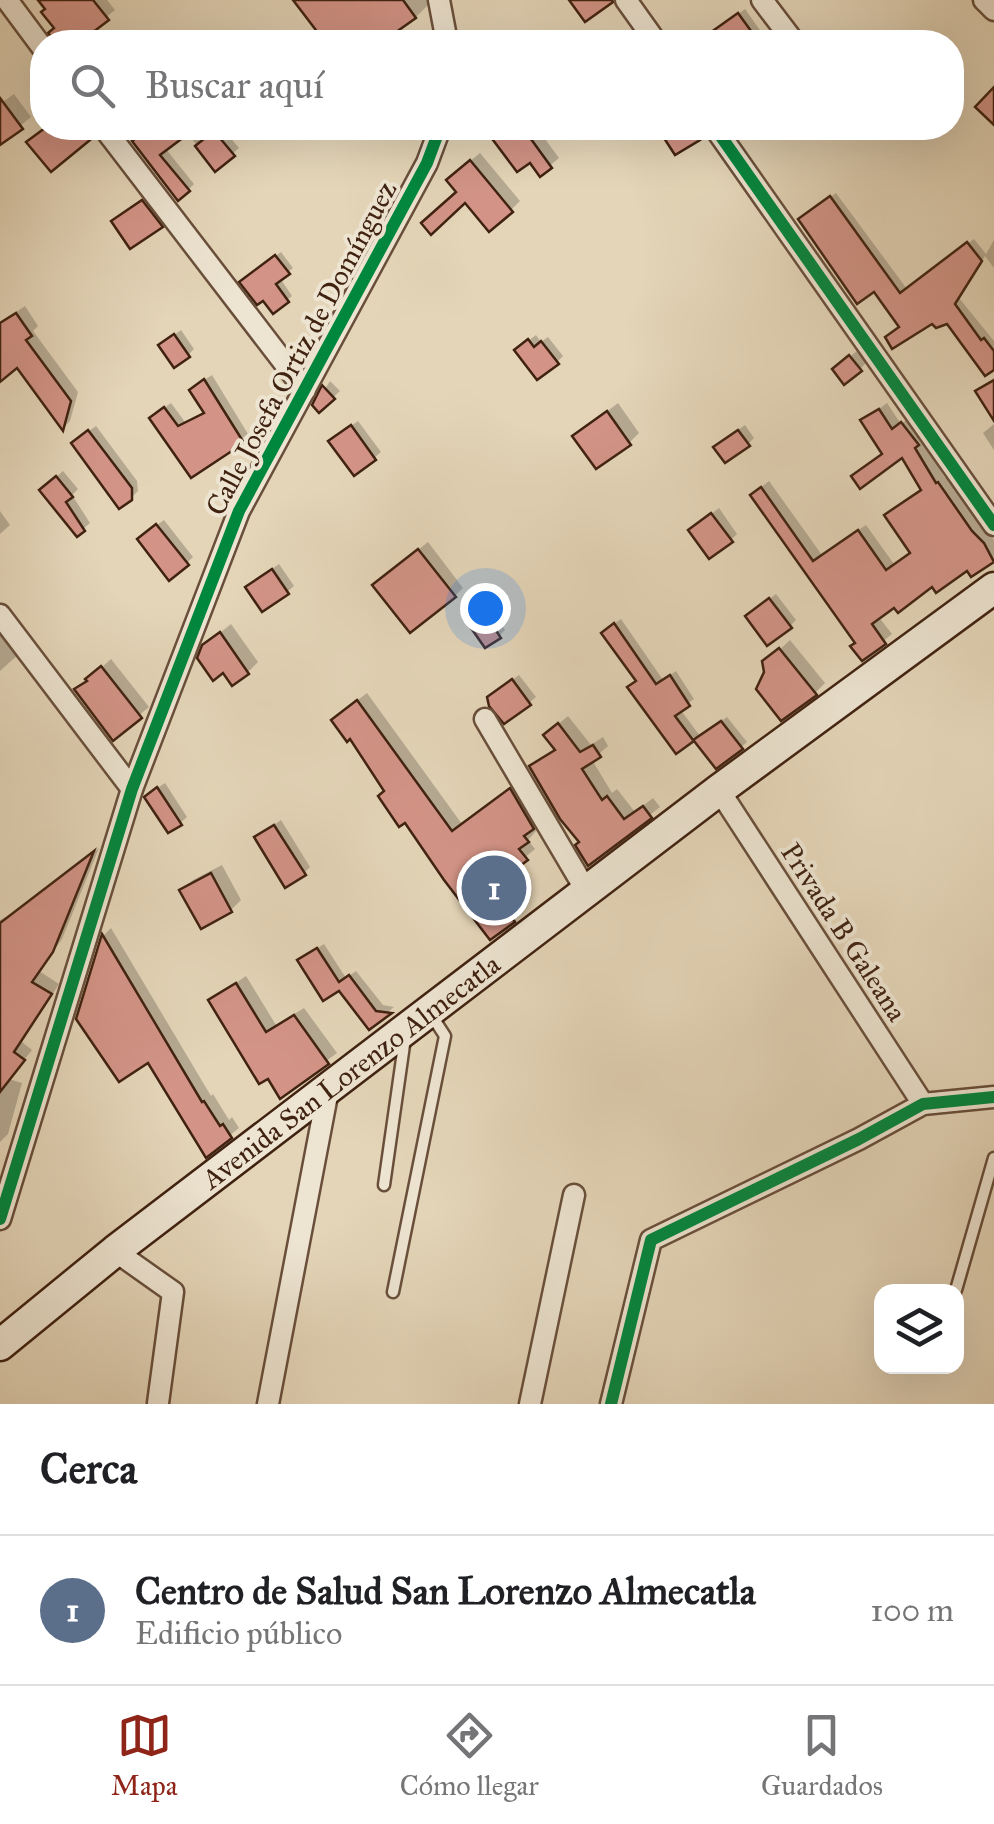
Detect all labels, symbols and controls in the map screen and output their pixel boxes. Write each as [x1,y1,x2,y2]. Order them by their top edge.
search box [30,30,964,140]
icon: search [65,58,120,113]
text: Buscar aquí [145,62,324,108]
street label: Calle Josefa Ortiz de Domínguez [198,175,404,521]
your location [460,583,511,634]
street label: Privada B Galeana [773,836,915,1028]
pin: 1 [462,850,526,926]
street label: Avenida San Lorenzo Almecatla [194,946,507,1197]
map controls [874,1284,964,1374]
button: layers [874,1284,964,1374]
text: Cerca [40,1443,137,1495]
text: Centro de Salud San Lorenzo Almecatla [135,1568,756,1614]
text: 1 [66,1591,79,1630]
text: 100 m [870,1591,954,1630]
text: Edificio público [135,1614,342,1653]
tab: Mapa [111,1708,178,1803]
tab: Cómo llegar [400,1708,539,1803]
tab: Guardados [761,1708,883,1803]

